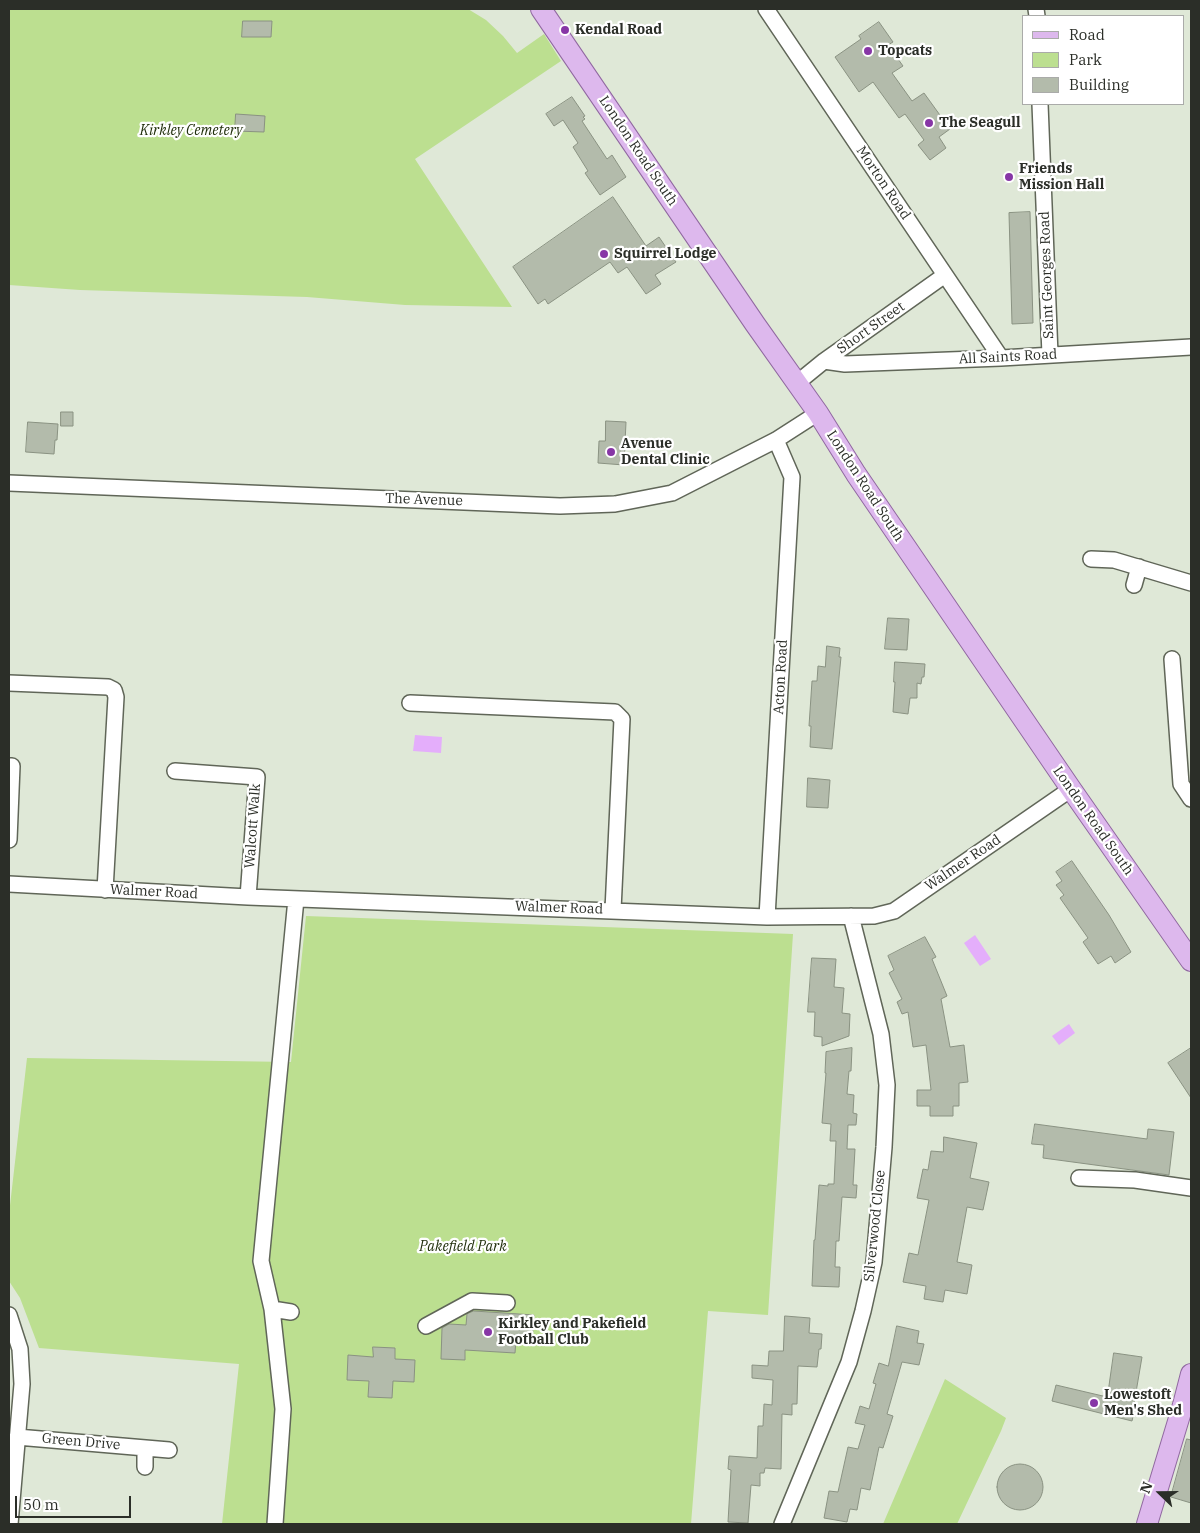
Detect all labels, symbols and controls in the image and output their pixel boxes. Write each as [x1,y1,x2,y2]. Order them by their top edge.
legend [1022,15,1185,105]
place label: Kendal Road [575,22,662,38]
marker: Kendal Road [559,24,571,36]
text: Road [1069,25,1105,44]
place label: Topcats [878,43,932,59]
marker: Topcats [862,45,874,57]
text: Park [1069,50,1102,69]
text: Building [1069,75,1129,94]
street label: London Road South [595,93,681,209]
place label: The Seagull [939,115,1020,131]
marker: The Seagull [923,117,935,129]
park label: Kirkley Cemetery [140,123,242,139]
street label: Morton Road [852,143,914,223]
place label: Friends Mission Hall [1019,161,1104,193]
marker: Friends Mission Hall [1003,171,1015,183]
street label: Saint Georges Road [1036,211,1058,339]
place label: Squirrel Lodge [614,246,716,262]
marker: Squirrel Lodge [598,248,610,260]
street label: Short Street [834,299,908,357]
street label: All Saints Road [958,346,1058,368]
street label: London Road South [823,427,907,545]
place label: Avenue Dental Clinic [621,436,710,468]
marker: Avenue Dental Clinic [605,446,617,458]
street label: The Avenue [385,490,463,510]
street label: Acton Road [771,639,791,715]
street label: London Road South [1049,763,1137,879]
street label: Walcott Walk [242,783,264,869]
street label: Walmer Road [922,831,1004,895]
street label: Walmer Road [109,881,199,903]
street label: Walmer Road [515,898,603,918]
street label: Silverwood Close [861,1169,889,1283]
park label: Pakefield Park [419,1239,507,1255]
place label: Kirkley and Pakefield Football Club [498,1316,646,1348]
marker: Kirkley and Pakefield Football Club [482,1326,494,1338]
place label: Lowestoft Men's Shed [1104,1387,1182,1420]
marker: Lowestoft Men's Shed [1088,1397,1100,1409]
street label: Green Drive [41,1430,121,1454]
north arrow [1135,1468,1185,1518]
text: N [1136,1479,1157,1496]
scale bar [18,1486,134,1518]
text: 50 m [23,1495,59,1514]

